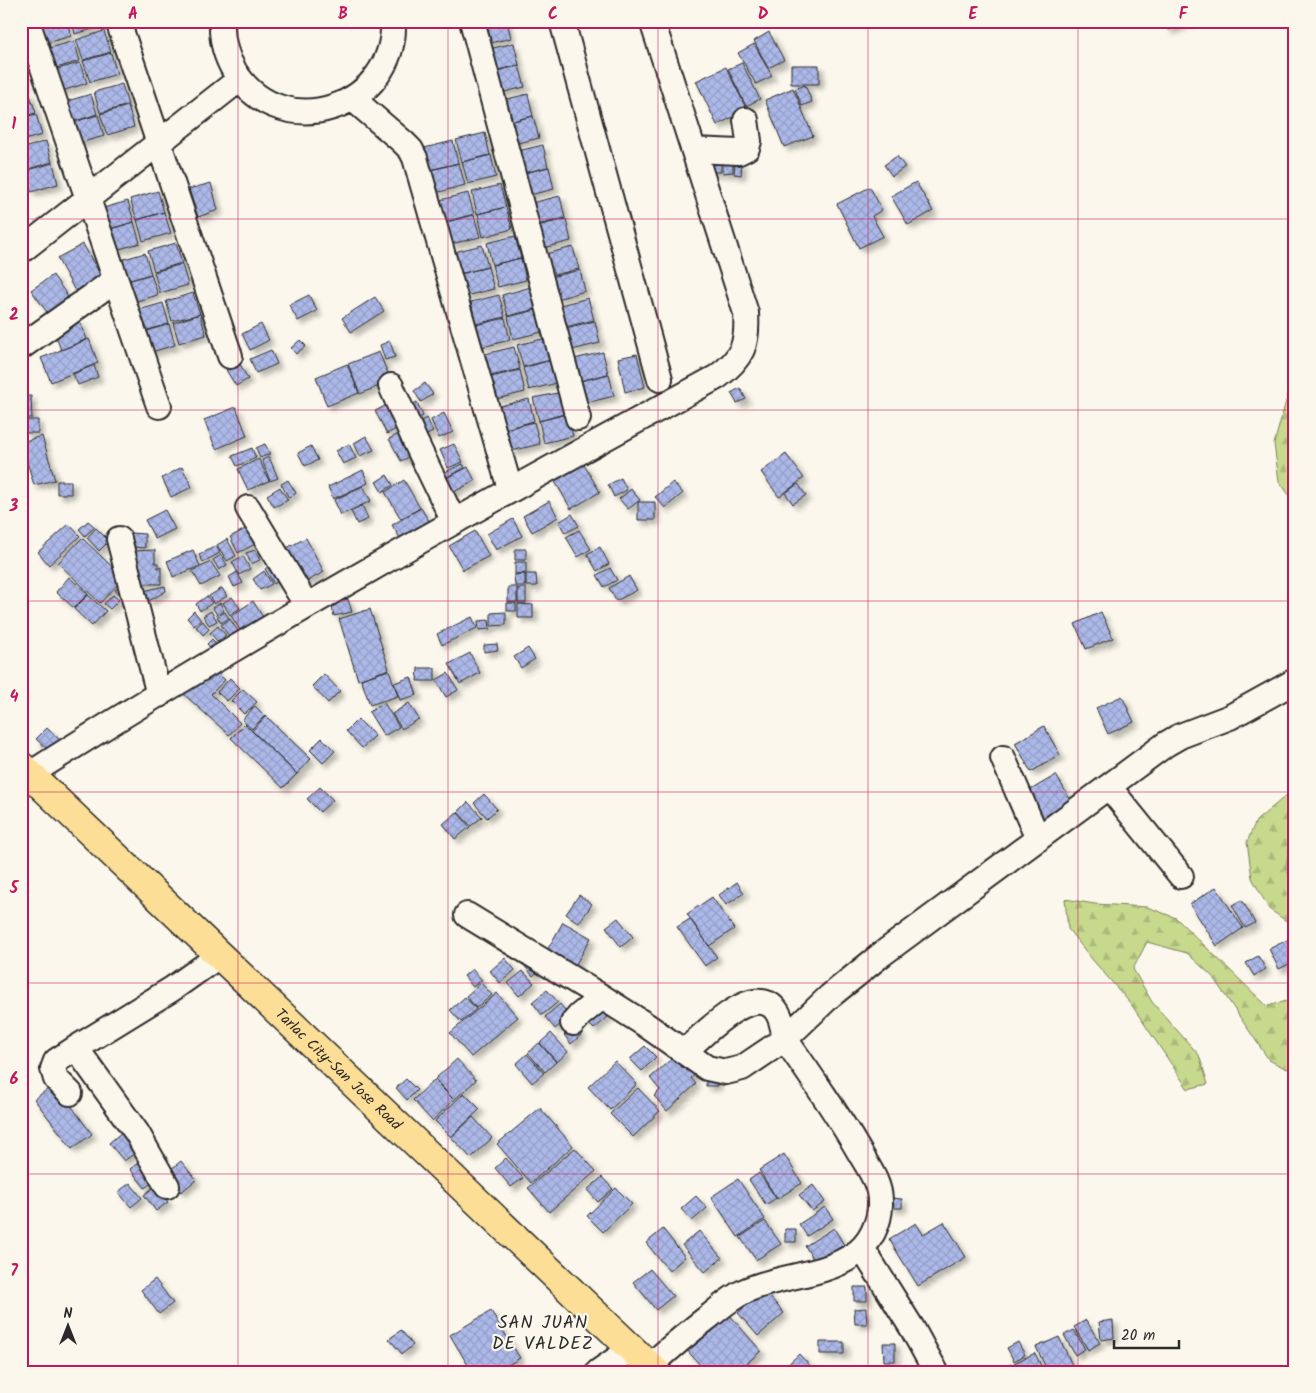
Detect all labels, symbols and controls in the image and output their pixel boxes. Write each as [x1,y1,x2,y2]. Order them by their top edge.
text: A [128,2,138,27]
text: B [338,2,348,27]
text: C [548,2,558,27]
text: D [758,2,769,27]
text: E [969,2,979,27]
text: F [1179,2,1189,27]
text: 1 [12,112,17,137]
text: 2 [9,303,19,328]
text: 3 [9,494,19,519]
text: 4 [10,685,19,710]
text: 5 [9,876,20,901]
street label: Tarlac City-San Jose Road [269,1003,407,1137]
text: 6 [10,1067,19,1092]
text: 7 [10,1259,18,1284]
north arrow [42,1300,92,1350]
text: N [64,1303,73,1325]
district label: SAN JUAN DE VALDEZ [492,1309,594,1359]
scale bar [1114,1318,1178,1350]
text: 20 m [1121,1324,1155,1348]

